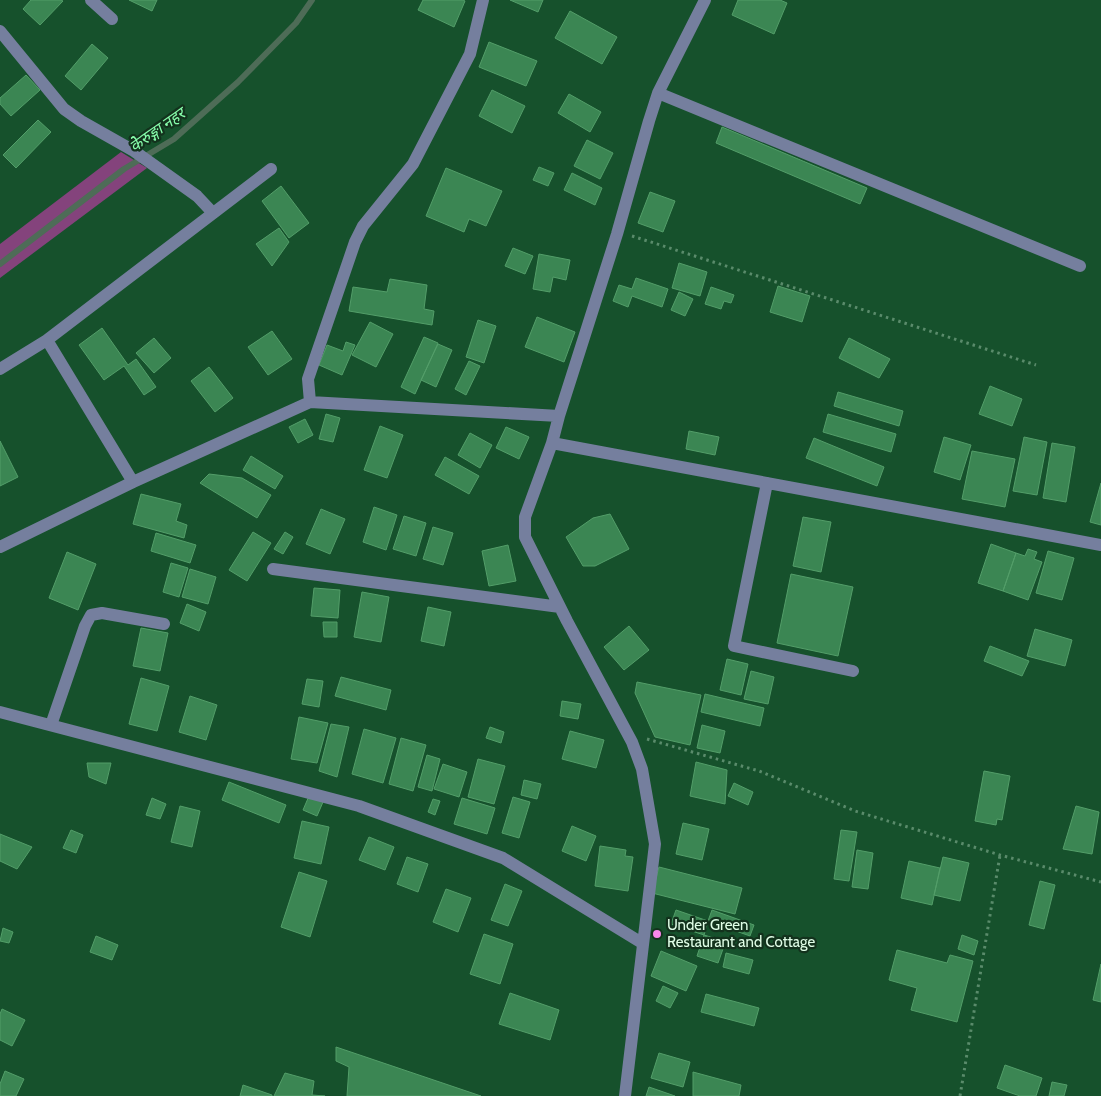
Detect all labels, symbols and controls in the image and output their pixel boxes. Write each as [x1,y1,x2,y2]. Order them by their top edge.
water label: केेरुङ्गा नहर [126,102,191,156]
place label: Under Green Restaurant and Cottage [667,916,816,951]
marker: Under Green Restaurant and Cottage [651,928,663,940]

